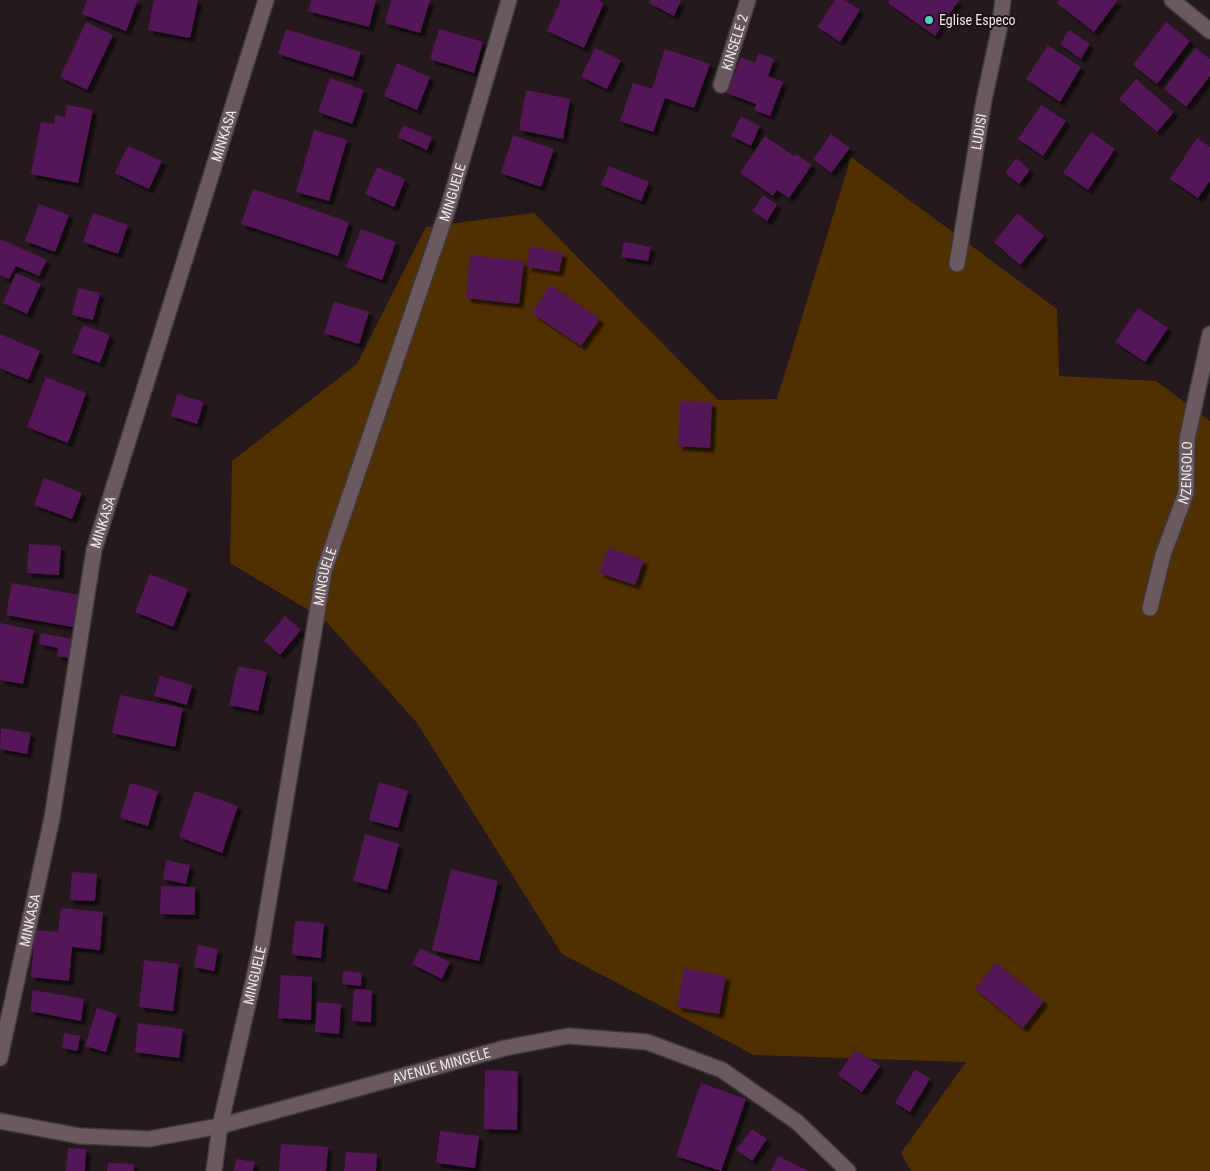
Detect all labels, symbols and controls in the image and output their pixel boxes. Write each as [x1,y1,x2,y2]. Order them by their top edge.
street label: KINSELE 2 [718,12,751,72]
place label: Eglise Especo [939,12,1016,28]
marker: Eglise Especo [923,14,935,26]
street label: MINKASA [208,108,239,164]
street label: LUDISI [968,113,990,151]
street label: MINGUELE [436,162,469,223]
street label: NZENGOLO [1175,441,1195,506]
street label: MINKASA [87,494,118,550]
street label: MINGUELE [310,545,339,607]
street label: MINKASA [16,892,43,948]
street label: MINGUELE [240,944,269,1006]
street label: AVENUE MINGELE [391,1044,492,1086]

